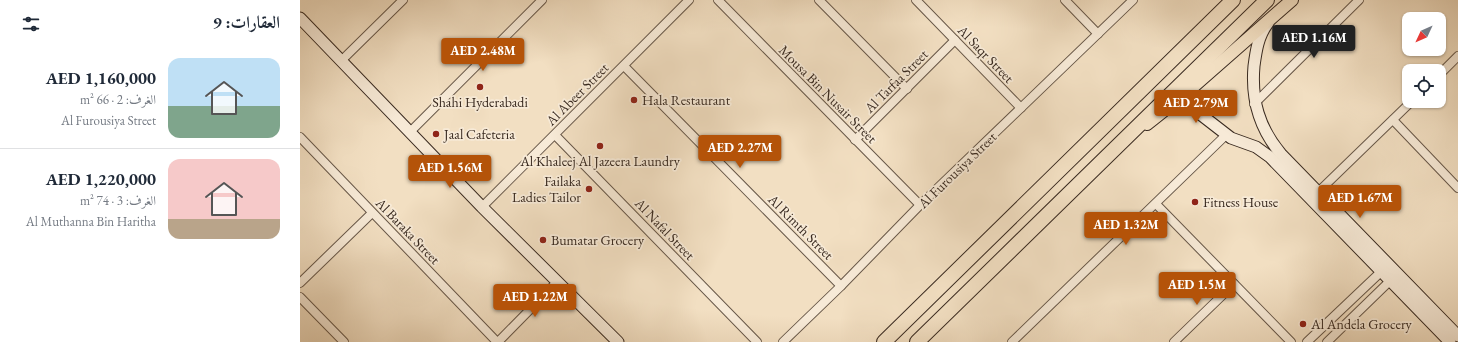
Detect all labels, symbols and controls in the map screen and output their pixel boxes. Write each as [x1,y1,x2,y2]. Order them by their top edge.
text: العقارات: 9 [213,11,280,33]
north arrow [1402,12,1446,56]
map controls [1402,12,1446,108]
icon: filters [20,13,42,35]
street label: Al Saqr Street [953,21,1018,87]
pin: AED 1.16M [1268,25,1360,59]
text: AED 1.16M [1281,29,1347,46]
pin: AED 2.48M [437,38,529,72]
street label: Mousa Bin Nusair Street [775,41,881,147]
text: AED 2.48M [450,42,516,59]
street label: Al Tarfaa Street [860,45,932,117]
street label: Al Abeer Street [541,58,613,130]
button: locate [1402,64,1446,108]
text: AED 1,160,000 [46,67,156,89]
icon: home [200,74,248,122]
marker: Shahi Hyderabadi [475,82,485,92]
pin: AED 2.79M [1150,90,1242,124]
text: الغرف: 2 · 66 m² [80,91,156,108]
place label: Hala Restaurant [642,91,731,109]
place label: Shahi Hyderabadi [432,93,528,111]
text: AED 2.79M [1163,94,1229,111]
marker: Hala Restaurant [629,95,639,105]
text: Al Furousiya Street [61,112,156,129]
place label: Jaal Cafeteria [443,125,515,143]
street label: Al Furousiya Street [913,128,1001,213]
marker: Jaal Cafeteria [431,129,441,139]
pin: AED 2.27M [694,135,786,169]
text: AED 2.27M [707,139,773,156]
marker: Al Khaleej Al Jazeera Laundry [595,141,605,151]
place label: Al Khaleej Al Jazeera Laundry [519,152,681,170]
pin: AED 1.56M [404,155,496,189]
text: AED 1.56M [417,159,483,176]
text: AED 1,220,000 [46,168,156,190]
place label: Failaka Ladies Tailor [512,172,581,206]
icon: home [200,175,248,223]
marker: Failaka Ladies Tailor [584,184,594,194]
pin: AED 1.67M [1314,185,1406,219]
text: AED 1.67M [1327,189,1393,206]
street label: Al Rimth Street [764,190,838,264]
text: الغرف: 3 · 74 m² [80,192,156,209]
street label: Al Baraka Street [371,193,445,268]
place label: Fitness House [1203,193,1279,211]
street label: Al Nafal Street [630,194,699,264]
marker: Fitness House [1190,197,1200,207]
pin: AED 1.32M [1080,212,1172,246]
text: Al Muthanna Bin Haritha [26,213,156,230]
text: AED 1.32M [1093,216,1159,233]
place label: Bumatar Grocery [551,231,645,249]
marker: Bumatar Grocery [538,235,548,245]
pin: AED 1.5M [1156,272,1238,306]
text: AED 1.5M [1168,276,1226,293]
pin: AED 1.22M [489,284,581,318]
text: AED 1.22M [502,288,568,305]
place label: Al Andela Grocery [1310,315,1413,333]
marker: Al Andela Grocery [1298,319,1308,329]

